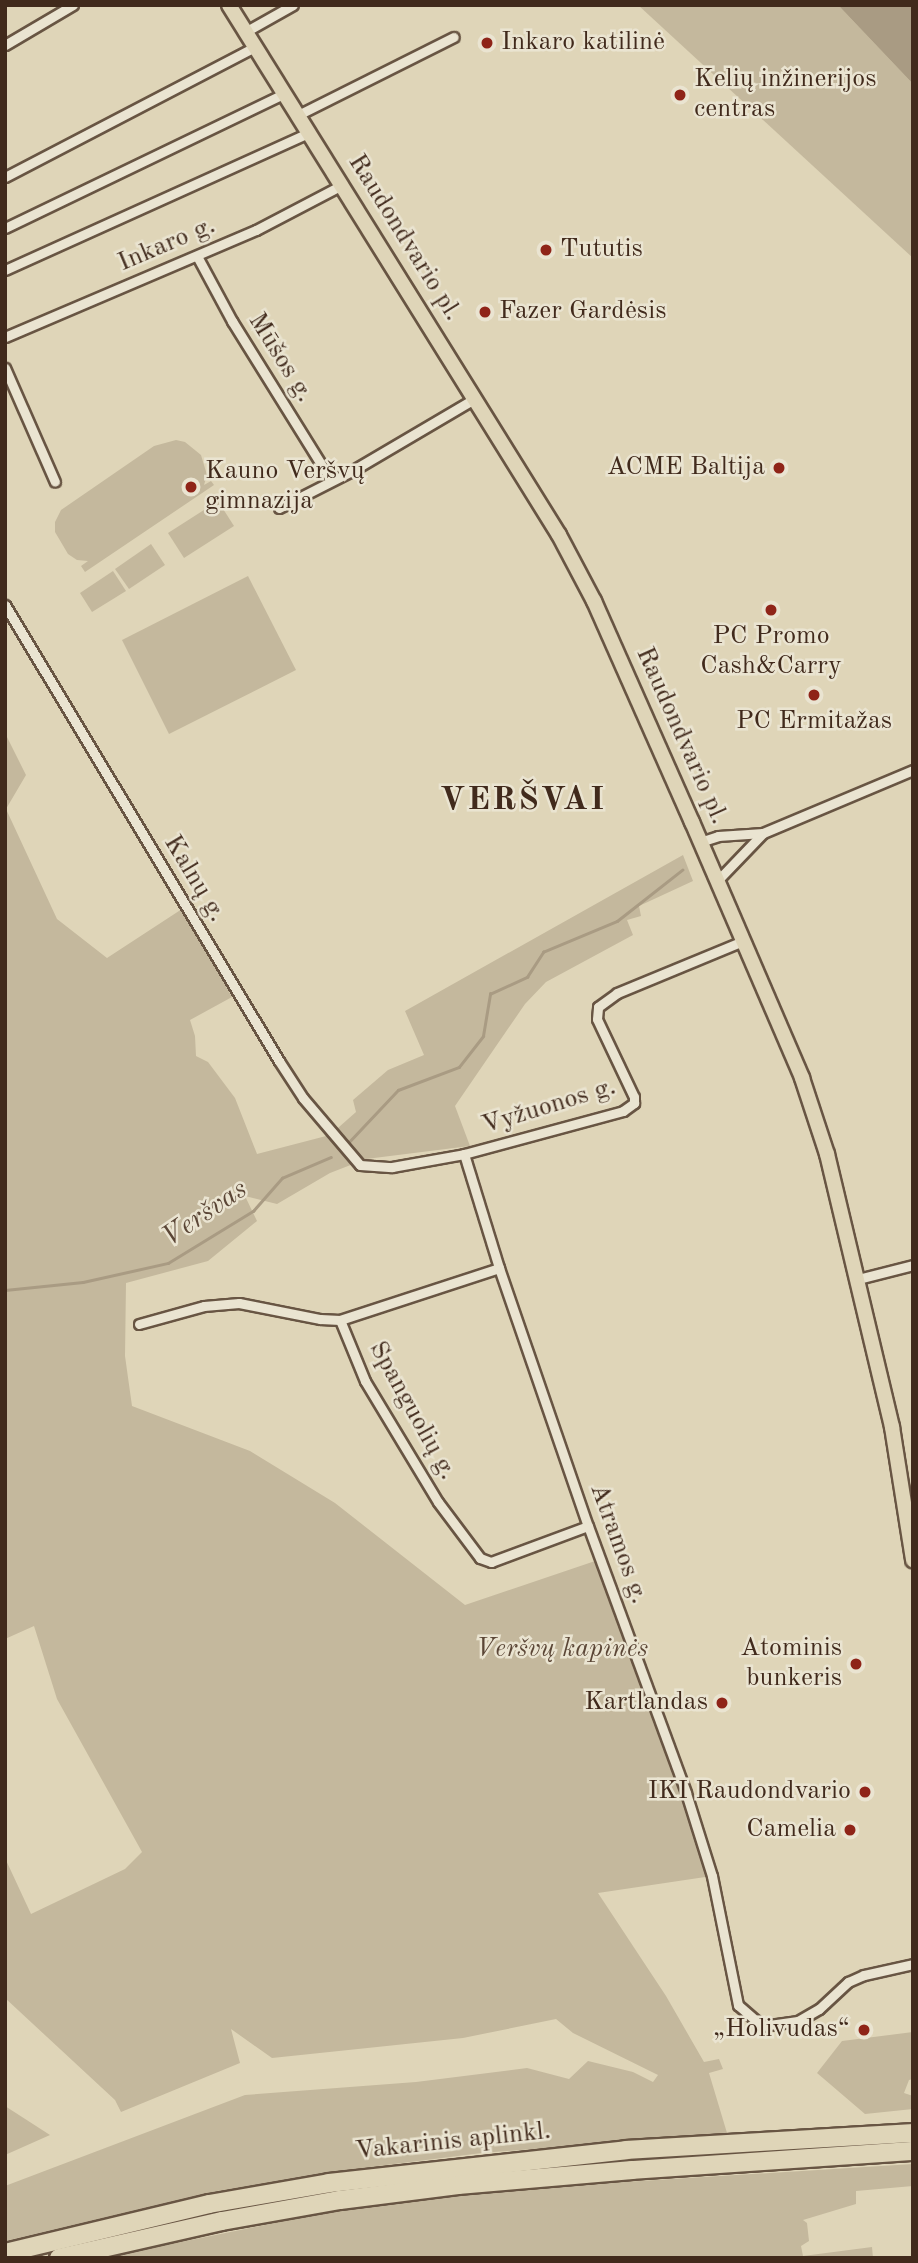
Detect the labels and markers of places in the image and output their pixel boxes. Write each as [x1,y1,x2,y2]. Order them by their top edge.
place label: Inkaro katilinė [501,27,665,59]
marker: Inkaro katilinė [479,35,495,51]
place label: Kelių inžinerijos centras [694,64,877,126]
marker: Kelių inžinerijos centras [672,87,688,103]
place label: Tututis [560,234,643,266]
marker: Tututis [538,242,554,258]
place label: Fazer Gardėsis [499,296,666,328]
marker: Fazer Gardėsis [477,304,493,320]
place label: ACME Baltija [607,452,765,484]
place label: Kauno Veršvų gimnazija [205,456,365,518]
marker: ACME Baltija [771,460,787,476]
marker: Kauno Veršvų gimnazija [183,479,199,495]
marker: PC Promo Cash&Carry [763,602,779,618]
place label: PC Promo Cash&Carry [700,621,842,682]
marker: PC Ermitažas [806,687,822,703]
place label: PC Ermitažas [736,706,892,738]
place label: Atominis bunkeris [740,1633,842,1694]
marker: Atominis bunkeris [848,1656,864,1672]
place label: Kartlandas [584,1687,708,1719]
marker: Kartlandas [714,1695,730,1711]
place label: IKI Raudondvario [648,1776,851,1808]
marker: IKI Raudondvario [857,1784,873,1800]
place label: Camelia [746,1814,836,1846]
marker: Camelia [842,1822,858,1838]
place label: „Holivudas“ [713,2014,850,2046]
marker: „Holivudas“ [856,2022,872,2038]

